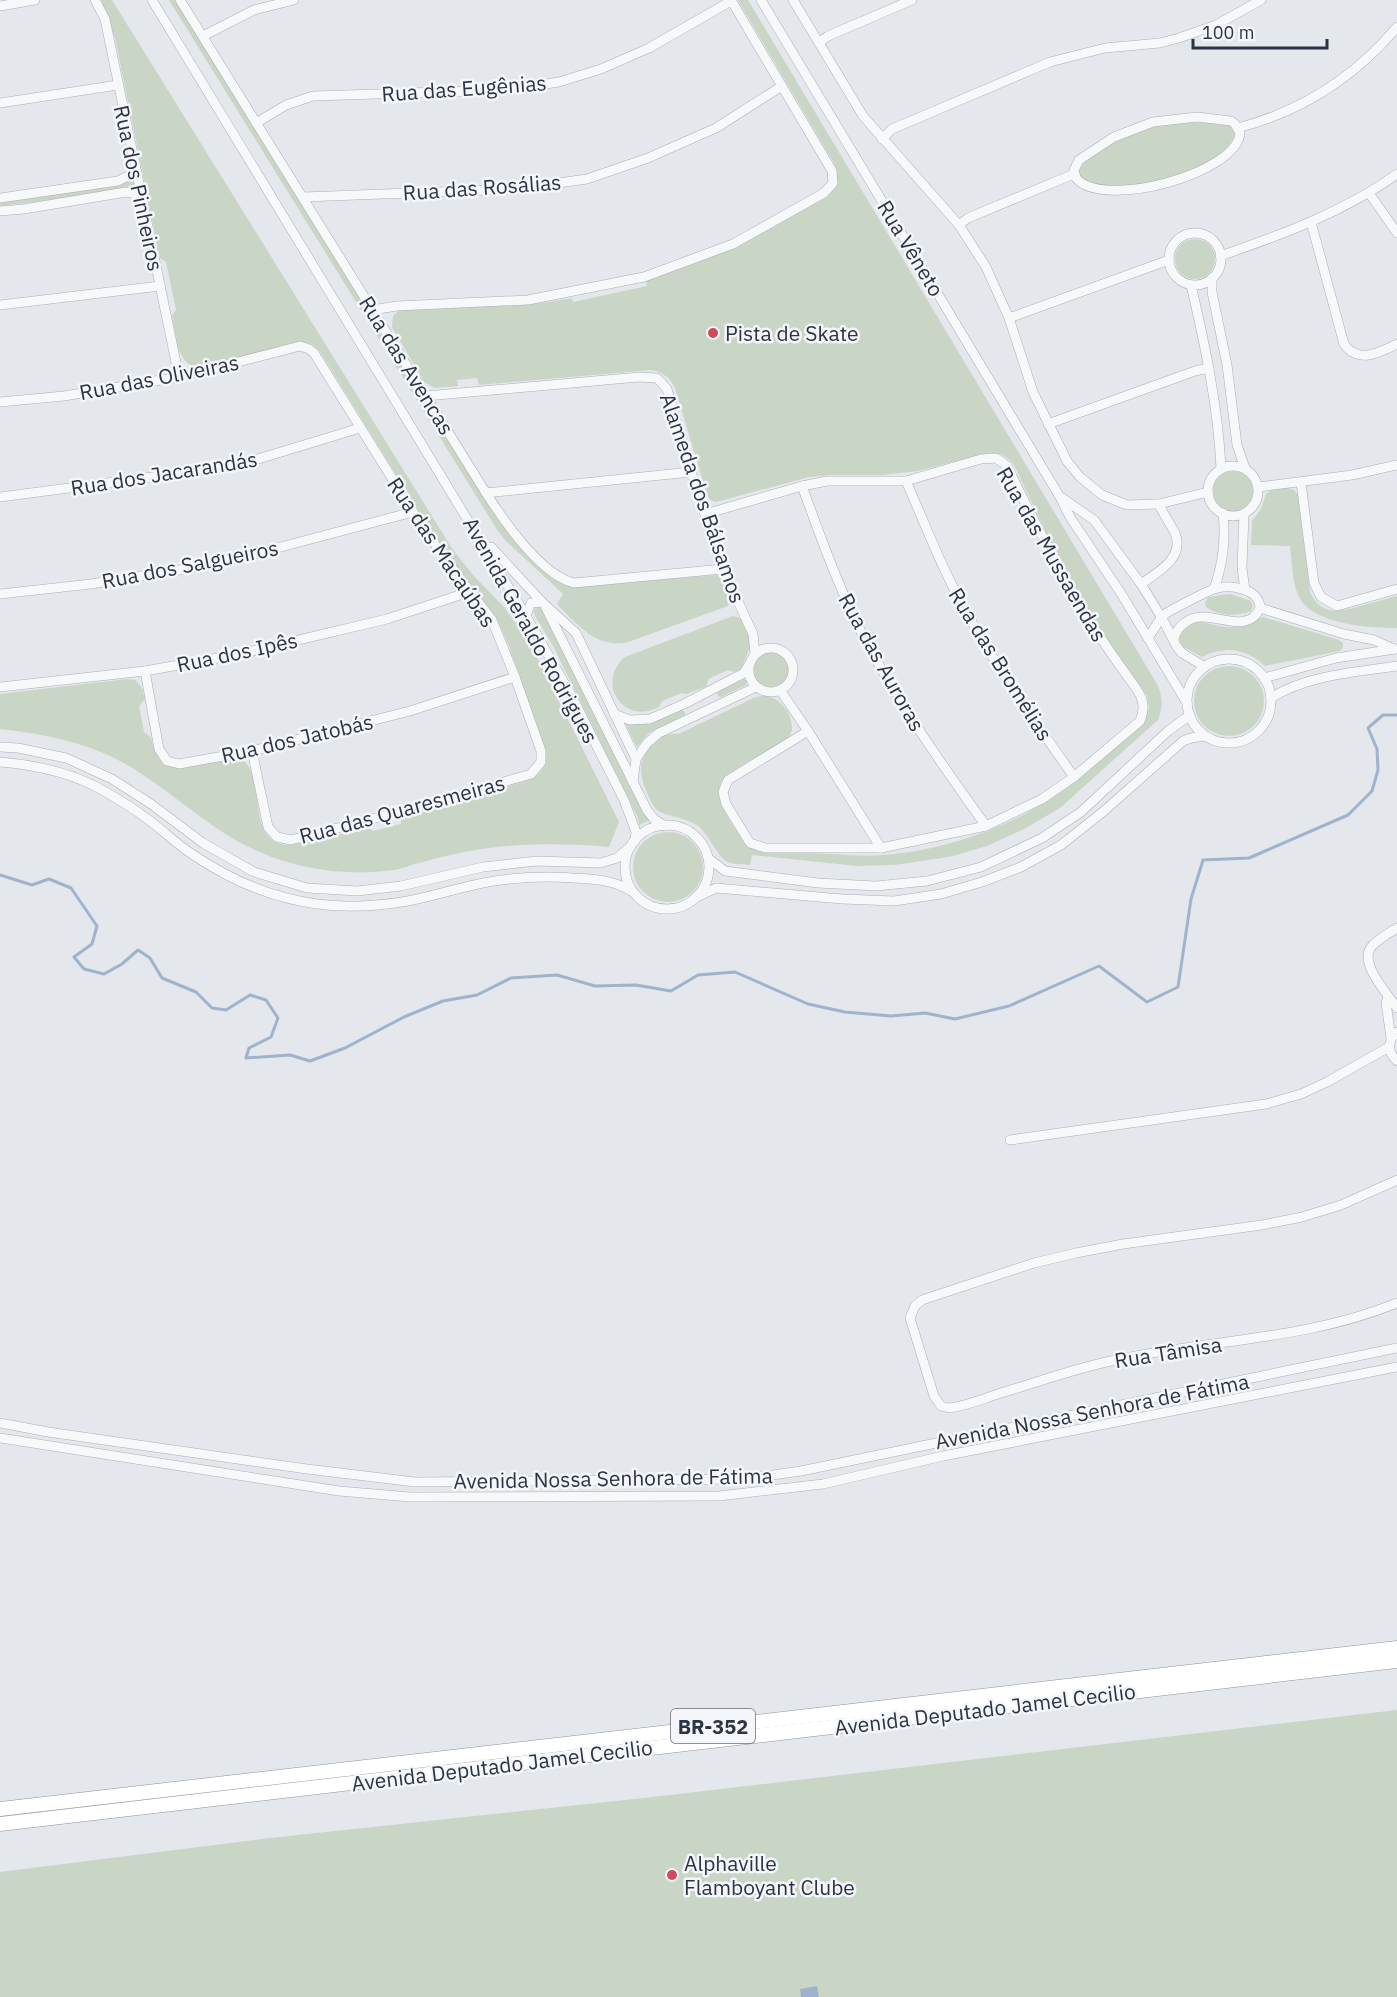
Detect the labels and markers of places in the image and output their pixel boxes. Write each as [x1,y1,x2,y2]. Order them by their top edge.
place label: Pista de Skate [725,319,858,347]
marker: Pista de Skate [706,326,720,340]
place label: Alphaville Flamboyant Clube [684,1849,855,1901]
marker: Alphaville Flamboyant Clube [665,1868,679,1882]

